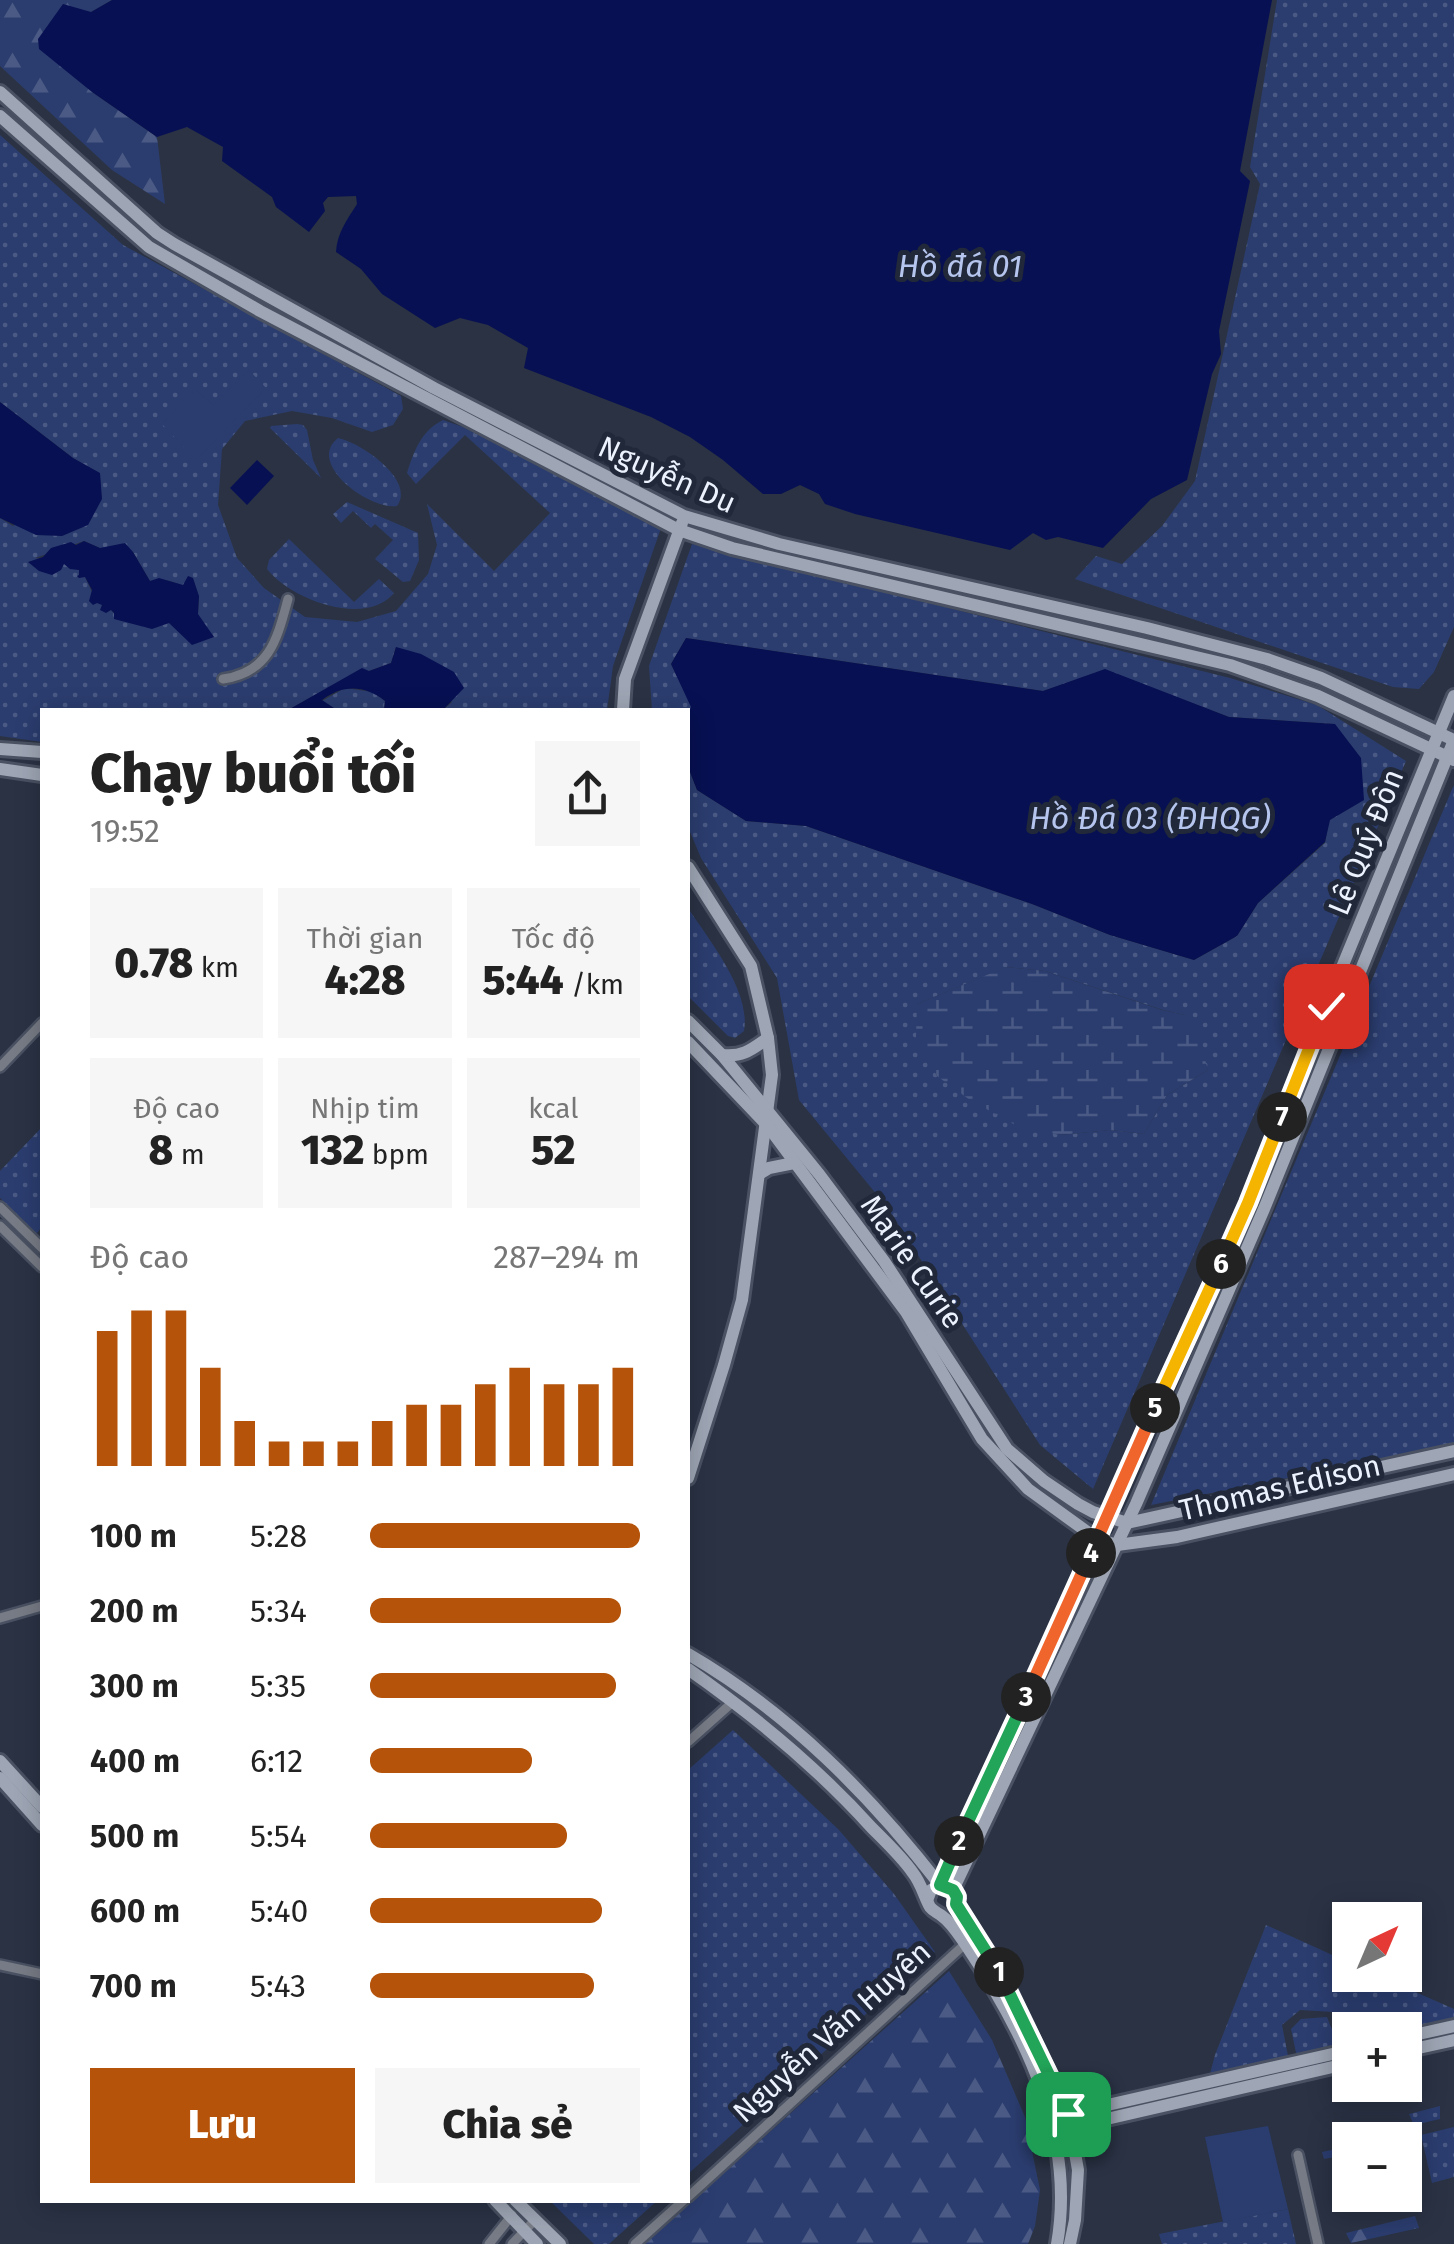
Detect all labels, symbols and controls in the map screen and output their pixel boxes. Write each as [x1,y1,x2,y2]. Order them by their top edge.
water label: Hồ đá 01 [898,247,1022,285]
street label: Nguyễn Du [593,429,741,521]
text: Chạy buổi tối [90,741,416,807]
button: share [535,741,640,846]
street label: Lê Quý Đôn [1320,764,1412,920]
water label: Hồ Đá 03 (ĐHQG) [1029,799,1271,837]
text: 19:52 [90,812,160,850]
text: Thời gian [307,922,423,955]
text: Tốc độ [512,922,595,955]
text: 0.78 [114,938,193,988]
text: km [193,951,239,984]
text: 4:28 [325,955,405,1005]
text: 5:44 [483,955,564,1005]
pin [1284,964,1369,1049]
text: /km [564,968,624,1001]
icon: check [1299,979,1354,1034]
text: Độ cao [133,1092,220,1125]
text: Nhịp tim [310,1092,420,1125]
text: kcal [528,1092,579,1125]
pin: 7 [1257,1092,1307,1142]
text: 7 [1275,1100,1289,1133]
text: 8 [149,1125,173,1175]
text: 132 [301,1125,364,1175]
text: 52 [531,1125,575,1175]
text: m [173,1138,205,1171]
text: bpm [364,1138,429,1171]
street label: Marie Curie [853,1189,971,1335]
text: Độ cao [90,1238,189,1276]
text: 287–294 m [493,1238,640,1276]
pin: 6 [1196,1239,1246,1289]
text: 6 [1213,1247,1229,1280]
pin: 5 [1130,1383,1180,1433]
text: 5 [1147,1391,1163,1424]
street label: Thomas Edison [1176,1447,1384,1529]
text: 100 m [90,1517,177,1555]
text: 5:28 [250,1517,307,1555]
pin: 4 [1066,1528,1116,1578]
text: 4 [1083,1536,1099,1569]
text: 200 m [90,1592,179,1630]
text: 5:34 [250,1592,307,1630]
text: 300 m [90,1667,179,1705]
text: 5:35 [250,1667,306,1705]
pin: 3 [1001,1672,1051,1722]
text: 3 [1019,1680,1033,1713]
text: 400 m [90,1742,180,1780]
text: 6:12 [250,1742,303,1780]
pin: 2 [934,1816,984,1866]
text: 500 m [90,1817,179,1855]
text: 5:54 [250,1817,307,1855]
text: 2 [952,1824,966,1857]
text: 600 m [90,1892,180,1930]
text: 5:40 [250,1892,308,1930]
north arrow [1332,1902,1422,1992]
map controls [1332,1902,1422,2212]
street label: Nguyễn Văn Huyên [726,1934,938,2130]
pin: 1 [974,1947,1024,1997]
text: 1 [993,1955,1006,1988]
text: 700 m [90,1967,177,2005]
text: 5:43 [250,1967,306,2005]
button: + [1332,2012,1422,2102]
button: Lưu [90,2068,355,2183]
button: Chia sẻ [375,2068,640,2183]
pin [1026,2072,1111,2157]
icon: arrive [1041,2087,1096,2142]
button: − [1332,2122,1422,2212]

